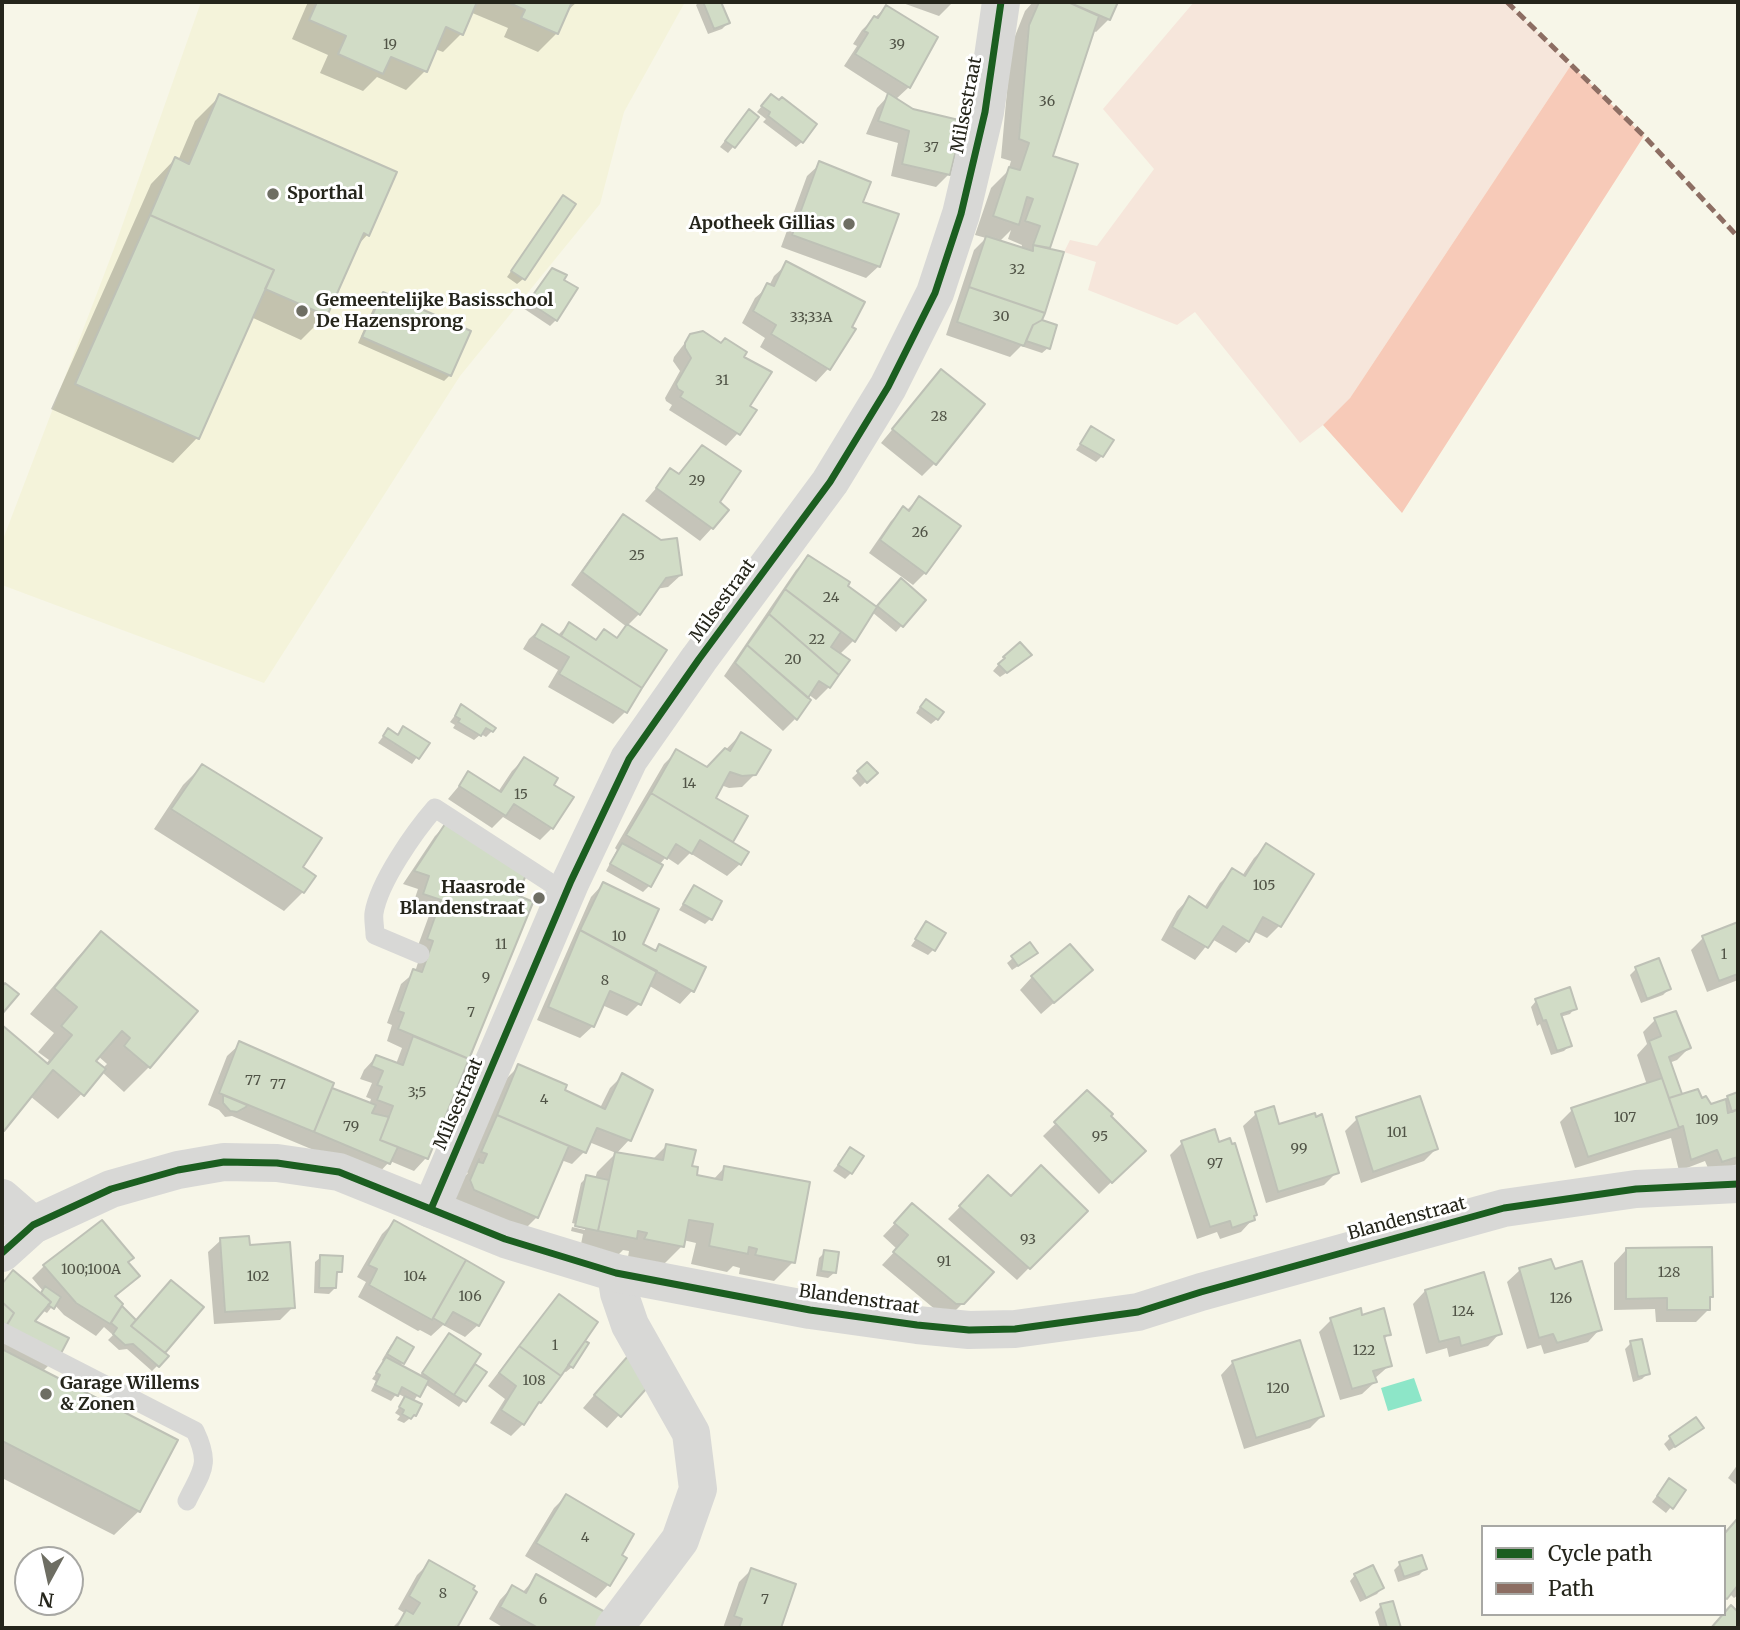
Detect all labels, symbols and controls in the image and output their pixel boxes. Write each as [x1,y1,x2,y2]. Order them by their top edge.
house number: 19 [383,37,397,53]
house number: 39 [889,37,905,53]
street label: Milsestraat [947,55,987,155]
house number: 36 [1039,94,1055,110]
house number: 37 [923,140,939,156]
place label: Sporthal [287,183,364,205]
marker: Sporthal [265,186,281,202]
place label: Apotheek Gillias [689,213,835,235]
marker: Apotheek Gillias [841,216,857,232]
house number: 32 [1009,262,1025,278]
place label: Gemeentelijke Basisschool De Hazensprong [316,290,553,332]
marker: Gemeentelijke Basisschool De Hazensprong [294,303,310,319]
house number: 30 [993,309,1009,325]
house number: 33;33A [790,310,832,326]
house number: 31 [715,373,729,389]
house number: 28 [931,409,947,425]
house number: 29 [689,473,705,489]
house number: 26 [912,525,928,541]
house number: 25 [629,548,645,564]
street label: Milsestraat [686,555,760,647]
house number: 24 [823,590,839,606]
house number: 22 [809,632,825,648]
house number: 20 [784,652,802,668]
house number: 14 [682,776,696,792]
house number: 15 [514,787,528,803]
place label: Haasrode Blandenstraat [399,877,525,920]
house number: 105 [1253,878,1275,894]
marker: Haasrode Blandenstraat [531,890,547,906]
house number: 10 [612,929,626,945]
house number: 11 [495,937,507,953]
house number: 1 [1721,947,1727,963]
house number: 9 [482,970,490,986]
house number: 8 [601,973,609,989]
house number: 7 [467,1005,475,1021]
street label: Milsestraat [430,1055,488,1153]
house number: 77 [245,1073,261,1089]
house number: 77 [270,1077,286,1093]
house number: 3;5 [408,1085,426,1101]
house number: 4 [540,1092,548,1108]
house number: 107 [1614,1110,1636,1126]
house number: 109 [1695,1112,1719,1128]
house number: 79 [343,1119,359,1135]
house number: 101 [1387,1125,1407,1141]
house number: 95 [1092,1129,1108,1145]
house number: 99 [1291,1141,1307,1157]
house number: 97 [1207,1156,1223,1172]
street label: Blandenstraat [1345,1193,1469,1245]
house number: 93 [1020,1232,1036,1248]
house number: 91 [937,1254,951,1270]
house number: 100;100A [61,1262,121,1278]
house number: 128 [1658,1265,1680,1281]
house number: 102 [247,1269,269,1285]
house number: 104 [403,1269,427,1285]
street label: Blandenstraat [797,1281,921,1319]
house number: 106 [458,1289,482,1305]
house number: 126 [1550,1291,1572,1307]
house number: 124 [1452,1304,1474,1320]
house number: 1 [552,1338,558,1354]
house number: 122 [1353,1343,1375,1359]
place label: Garage Willems & Zonen [60,1373,199,1416]
house number: 108 [522,1373,546,1389]
house number: 120 [1266,1381,1290,1397]
marker: Garage Willems & Zonen [38,1386,54,1402]
legend [1481,1525,1726,1616]
house number: 4 [581,1530,589,1546]
text: Cycle path [1548,1540,1652,1567]
north arrow [14,1546,84,1616]
text: Path [1548,1575,1594,1602]
house number: 8 [439,1586,447,1602]
text: N [37,1587,55,1613]
house number: 6 [539,1592,547,1608]
house number: 7 [761,1592,769,1608]

